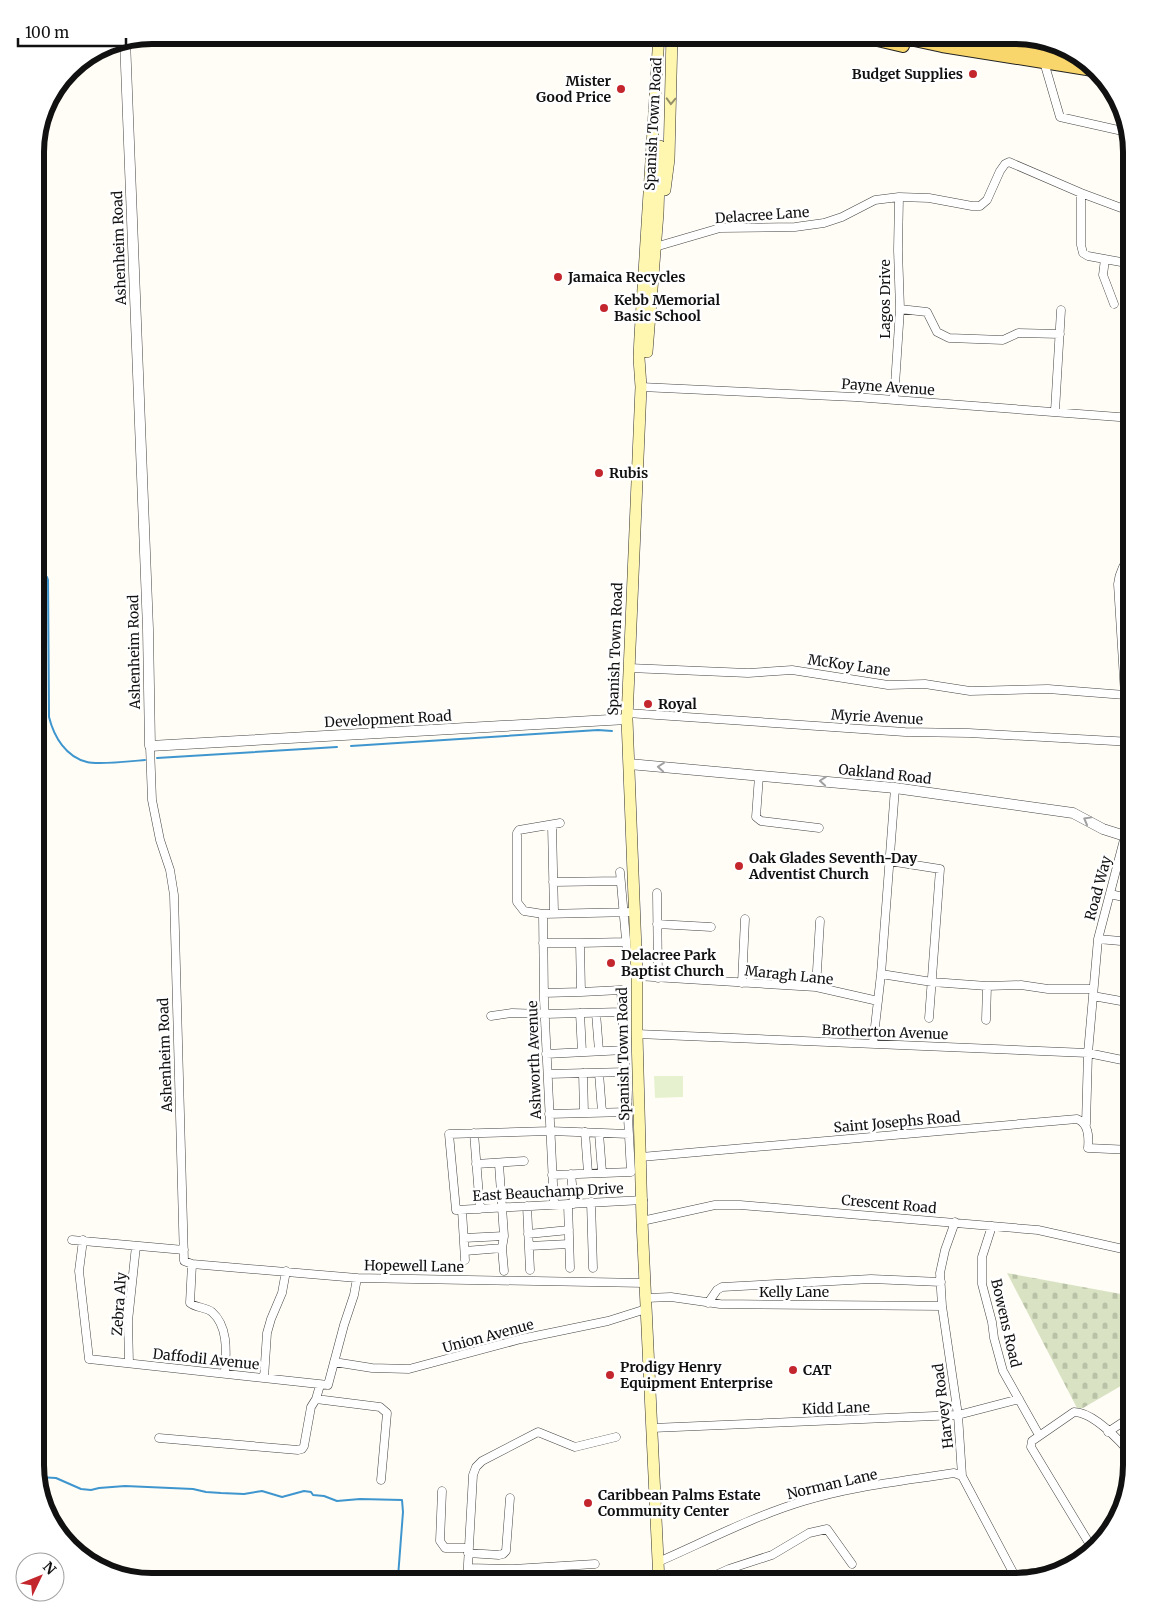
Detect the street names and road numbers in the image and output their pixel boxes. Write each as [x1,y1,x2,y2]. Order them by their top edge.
street label: Spanish Town Road [641,56,666,191]
street label: Ashenheim Road [108,190,130,307]
street label: Delacree Lane [714,203,810,227]
street label: Lagos Drive [876,259,894,339]
street label: Payne Avenue [841,375,935,399]
street label: Spanish Town Road [604,581,626,716]
street label: Ashenheim Road [124,594,144,710]
street label: McKoy Lane [807,650,891,680]
street label: Myrie Avenue [831,706,923,728]
street label: Development Road [324,707,453,731]
street label: Oakland Road [838,760,933,788]
street label: Road Way [1081,853,1115,922]
street label: Maragh Lane [744,961,834,989]
street label: Spanish Town Road [613,987,633,1121]
street label: Ashenheim Road [154,997,176,1114]
street label: Ashworth Avenue [523,1000,545,1121]
street label: Brotherton Avenue [821,1021,949,1043]
street label: Saint Josephs Road [833,1107,962,1137]
street label: East Beauchamp Drive [472,1179,624,1205]
street label: Crescent Road [841,1191,938,1217]
street label: Hopewell Lane [364,1256,464,1276]
street label: Zebra Aly [108,1271,130,1336]
street label: Bowens Road [987,1277,1025,1370]
street label: Kelly Lane [759,1283,829,1301]
street label: Union Avenue [440,1315,536,1357]
street label: Daffodil Avenue [152,1344,260,1374]
street label: Harvey Road [929,1362,957,1450]
street label: Kidd Lane [802,1398,870,1418]
street label: Norman Lane [785,1465,879,1503]

